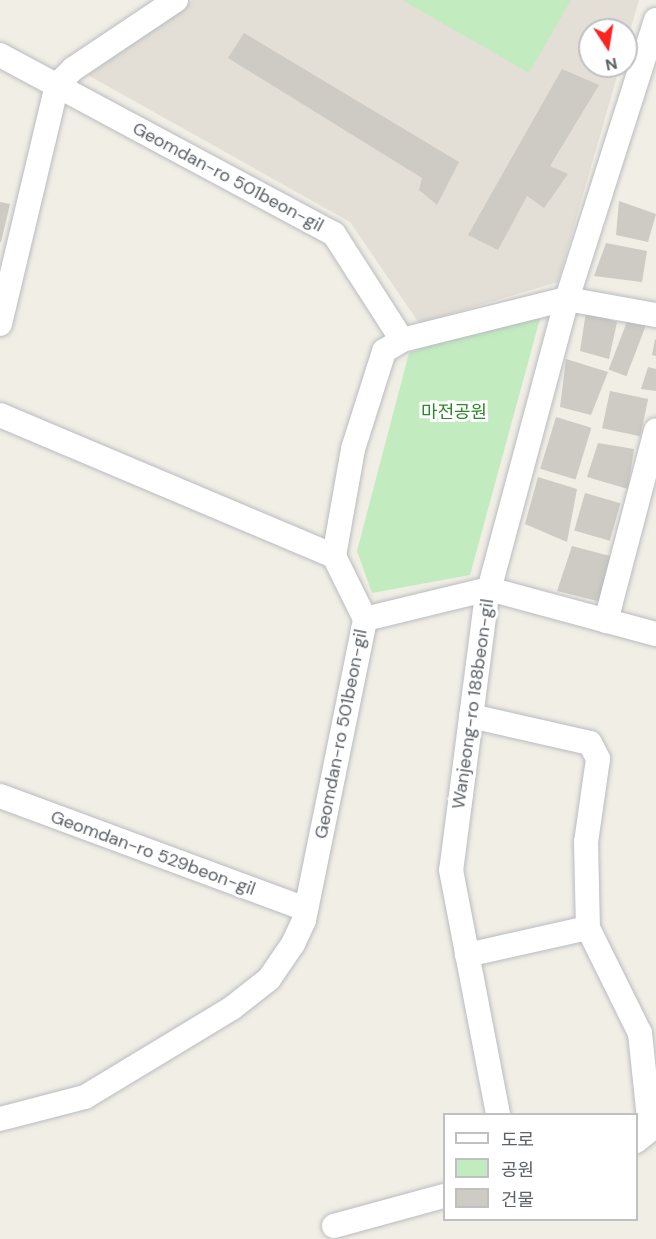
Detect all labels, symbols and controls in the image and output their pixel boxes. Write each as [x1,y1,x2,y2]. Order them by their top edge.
north arrow [578,18,638,78]
text: N [604,53,619,76]
street label: Geomdan-ro 501beon-gil [129,117,327,237]
park label: 마전공원 [421,401,487,423]
street label: Wanjeong-ro 188beon-gil [448,598,498,810]
street label: Geomdan-ro 501beon-gil [310,627,372,841]
street label: Geomdan-ro 529beon-gil [48,806,258,900]
legend [443,1113,638,1221]
text: 도로 [501,1128,534,1152]
text: 공원 [501,1158,534,1182]
text: 건물 [501,1188,534,1212]

